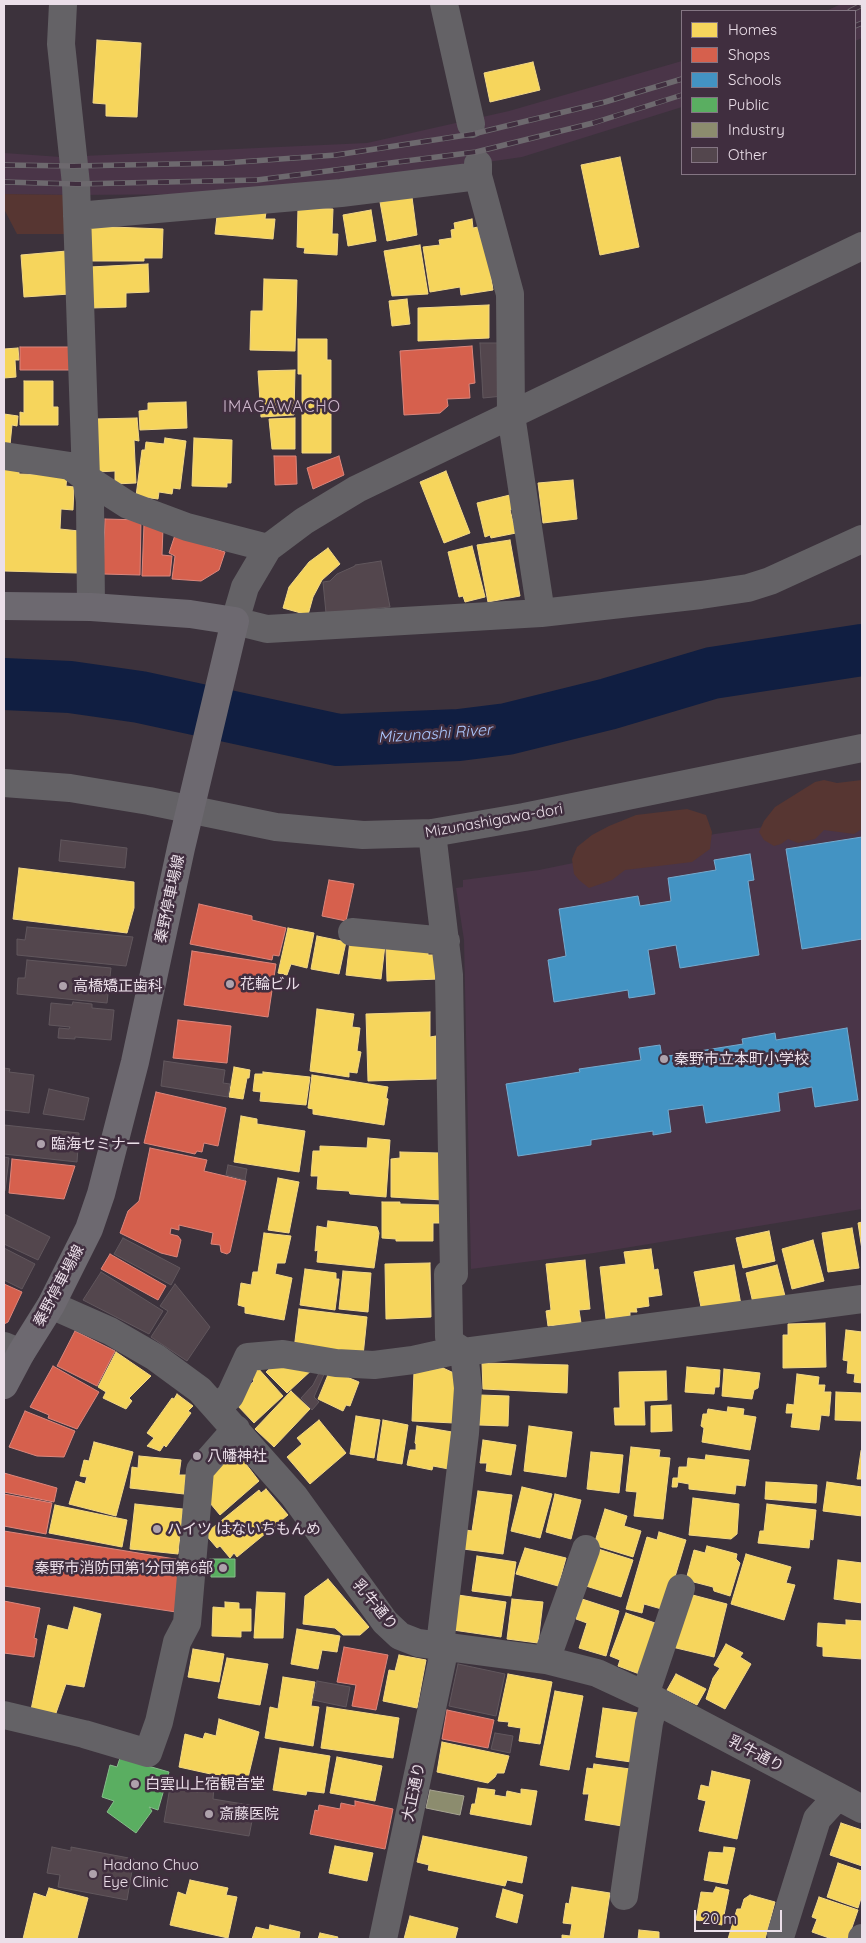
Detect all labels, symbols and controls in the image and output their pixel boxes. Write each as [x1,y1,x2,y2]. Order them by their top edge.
legend [681,10,856,175]
text: Homes [728,20,777,39]
text: Shops [728,45,770,64]
text: Schools [728,70,781,89]
text: Public [728,95,769,114]
text: Industry [728,120,785,139]
text: Other [728,145,767,164]
district label: IMAGAWACHO [222,397,342,417]
water label: Mizunashi River [377,720,493,748]
street label: Mizunashigawa-dori [424,800,564,842]
street label: 秦野停車場線 [152,853,188,945]
place label: 花輪ビル [240,975,300,993]
place label: 高橋矯正歯科 [73,977,163,995]
marker: 花輪ビル [224,978,236,990]
marker: 高橋矯正歯科 [57,980,69,992]
place label: 秦野市立本町小学校 [674,1050,809,1068]
marker: 秦野市立本町小学校 [658,1053,670,1065]
place label: 臨海セミナー [51,1135,141,1153]
marker: 臨海セミナー [35,1138,47,1150]
street label: 秦野停車場線 [30,1242,88,1330]
place label: 八幡神社 [207,1447,267,1465]
marker: 八幡神社 [191,1450,203,1462]
place label: ハイツ はないちもんめ [167,1520,321,1538]
marker: ハイツ はないちもんめ [151,1523,163,1535]
place label: 秦野市消防団第1分団第6部 [34,1559,213,1577]
marker: 秦野市消防団第1分団第6部 [217,1562,229,1574]
street label: 乳牛通り [349,1576,401,1634]
street label: 乳牛通り [725,1732,787,1776]
street label: 大正通り [399,1761,429,1823]
place label: 白雲山上宿観音堂 [145,1775,265,1793]
marker: 白雲山上宿観音堂 [129,1778,141,1790]
place label: 斎藤医院 [219,1805,279,1823]
marker: 斎藤医院 [203,1808,215,1820]
place label: Hadano Chuo Eye Clinic [103,1856,199,1891]
marker: Hadano Chuo Eye Clinic [87,1868,99,1880]
scale bar [696,1900,784,1932]
text: 20 m [702,1909,737,1928]

